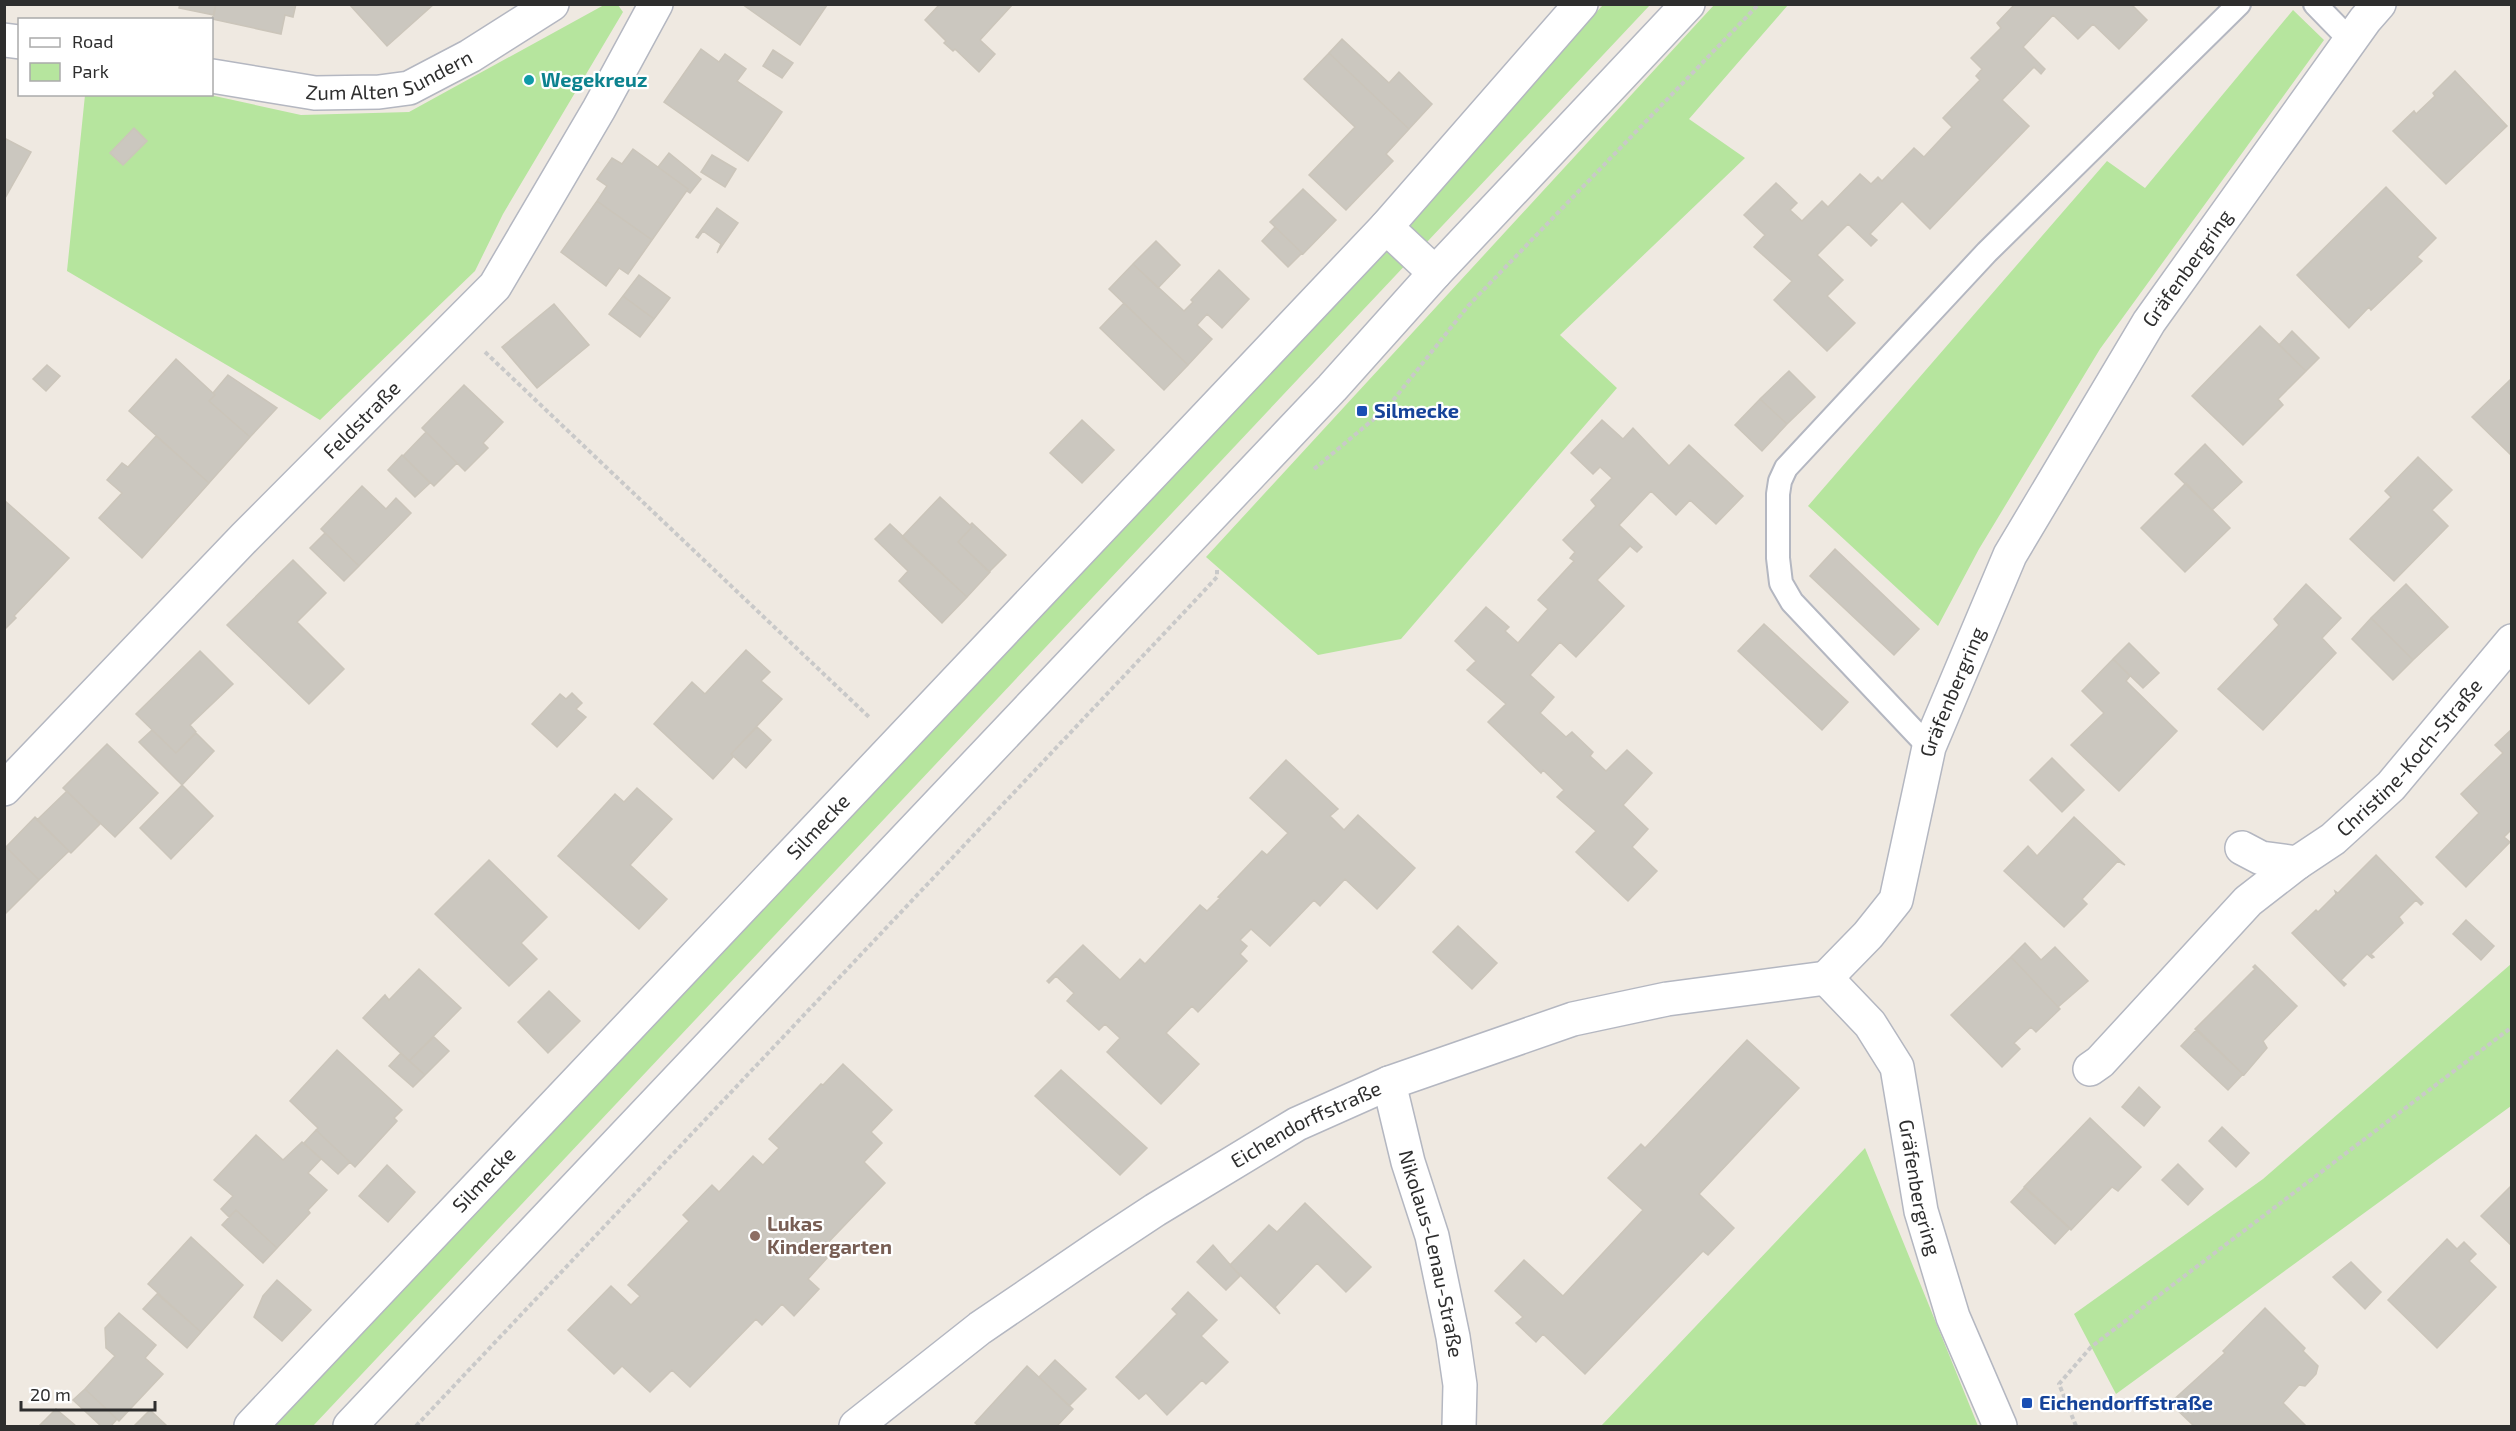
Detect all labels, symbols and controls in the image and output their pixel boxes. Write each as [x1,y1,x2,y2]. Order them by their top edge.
legend [18,18,213,96]
text: Road [72,30,113,52]
street label: Zum Alten Sundern [304,44,476,104]
text: Park [72,60,109,82]
place label: Wegekreuz [541,67,647,91]
marker: Wegekreuz [522,73,536,87]
street label: Gräfenbergring [2136,205,2237,331]
street label: Feldstraße [317,375,405,463]
place label: Silmecke [1374,398,1459,422]
marker: Silmecke [1355,404,1369,418]
street label: Gräfenbergring [1914,623,1989,759]
street label: Christine-Koch-Straße [2331,673,2487,841]
street label: Silmecke [781,789,854,864]
street label: Eichendorffstraße [1226,1075,1385,1172]
street label: Gräfenbergring [1895,1117,1947,1258]
street label: Silmecke [447,1142,520,1217]
street label: Nikolaus-Lenau-Straße [1394,1147,1469,1359]
place label: Lukas Kindergarten [767,1211,892,1258]
marker: Lukas Kindergarten [748,1229,762,1243]
scale bar [21,1374,154,1412]
text: 20 m [30,1383,71,1405]
place label: Eichendorffstraße [2039,1390,2213,1414]
marker: Eichendorffstraße [2020,1396,2034,1410]

